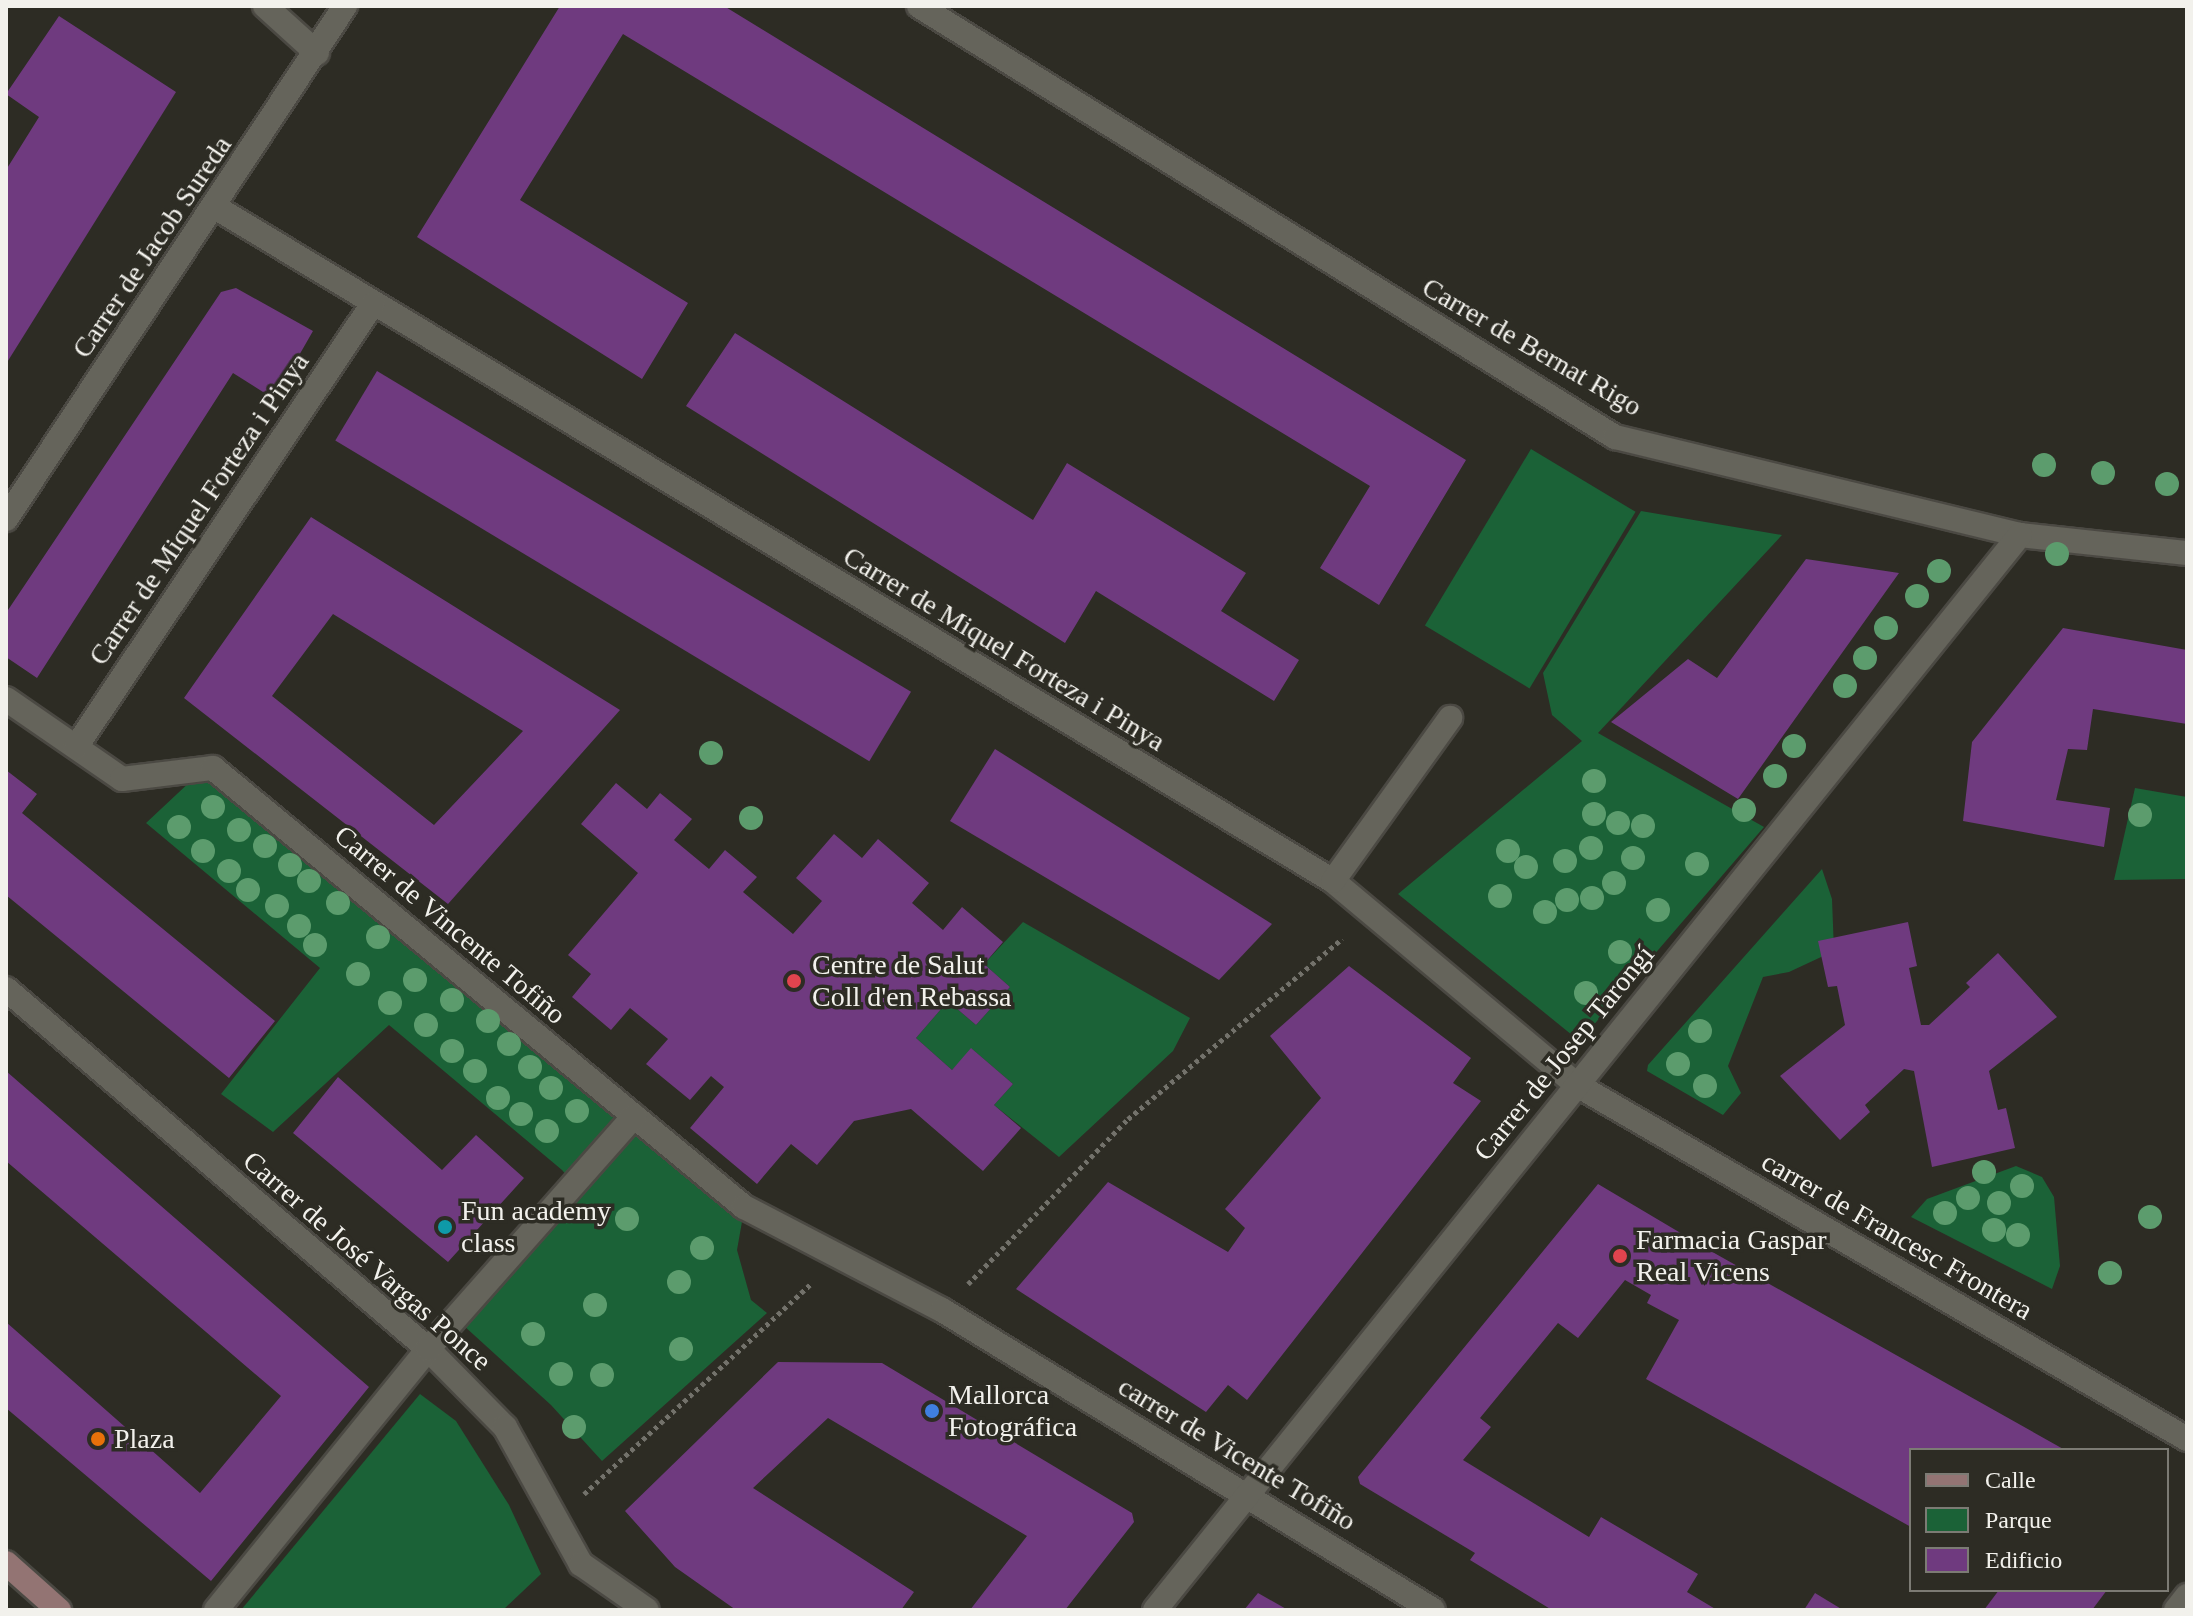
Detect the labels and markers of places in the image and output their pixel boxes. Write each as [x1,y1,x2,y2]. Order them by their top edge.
place label: Centre de Salut Coll d'en Rebassa [812,948,1011,1014]
marker: Centre de Salut Coll d'en Rebassa [783,970,805,992]
place label: Fun academy class [461,1194,611,1260]
marker: Fun academy class [436,1218,454,1236]
place label: Farmacia Gaspar Real Vicens [1636,1223,1826,1289]
marker: Farmacia Gaspar Real Vicens [1611,1247,1629,1265]
place label: Mallorca Fotográfica [948,1378,1077,1444]
marker: Mallorca Fotográfica [923,1402,941,1420]
place label: Plaza [114,1422,175,1456]
marker: Plaza [89,1430,107,1448]

